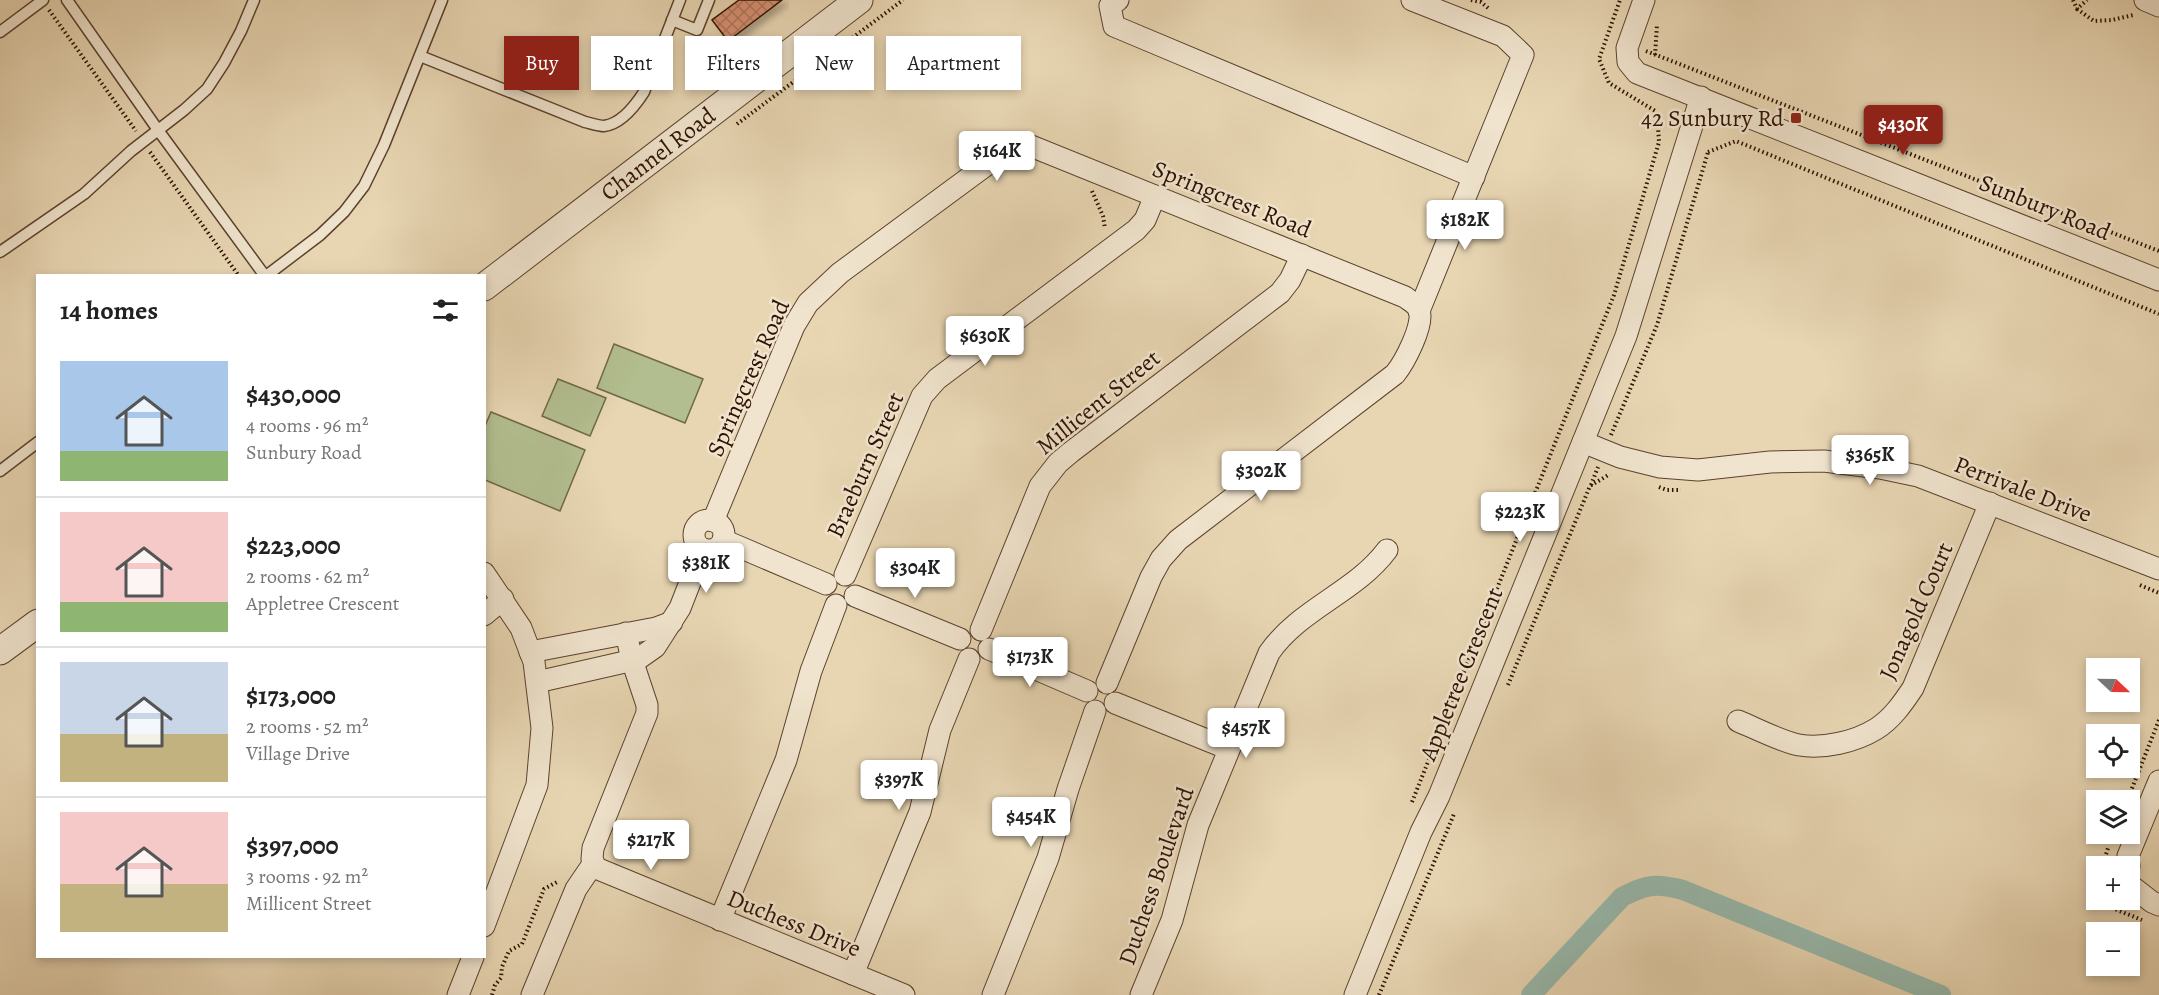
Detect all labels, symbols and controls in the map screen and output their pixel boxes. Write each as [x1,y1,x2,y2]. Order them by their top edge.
chip: Buy [504,36,579,90]
chip: Rent [591,36,673,90]
chip: Filters [685,36,782,90]
chip: New [794,36,874,90]
chip: Apartment [886,36,1021,90]
street label: Channel Road [594,100,722,208]
place label: 42 Sunbury Rd [1641,102,1784,134]
pin: $430K [1861,105,1945,156]
marker: 42 Sunbury Rd [1789,111,1803,125]
text: $430K [1878,111,1928,138]
pin: $164K [955,131,1039,182]
text: $164K [973,137,1021,164]
street label: Springcrest Road [1148,153,1316,245]
street label: Sunbury Road [1975,166,2116,248]
pin: $182K [1423,200,1507,251]
text: $182K [1441,206,1489,233]
text: 14 homes [60,293,158,328]
icon: filters [429,294,462,327]
street label: Springcrest Road [699,294,797,462]
pin: $630K [943,316,1027,367]
text: $630K [960,322,1010,349]
street label: Millicent Street [1029,342,1167,462]
text: $430,000 [246,377,341,412]
icon: home [108,385,180,457]
street label: Braeburn Street [819,387,911,543]
text: 4 rooms · 96 m² [246,412,368,439]
pin: $365K [1828,435,1912,486]
text: Sunbury Road [246,439,362,466]
text: $365K [1846,441,1894,468]
street label: Perrivale Drive [1950,448,2096,530]
pin: $302K [1219,451,1303,502]
text: $302K [1236,457,1286,484]
pin: $223K [1478,492,1562,543]
text: $223K [1495,498,1545,525]
text: $223,000 [246,528,341,563]
icon: home [108,536,180,608]
street label: Jonagold Court [1871,537,1961,685]
pin: $381K [664,543,748,594]
pin: $304K [873,548,957,599]
text: $381K [682,549,730,576]
text: $304K [890,554,940,581]
text: 2 rooms · 62 m² [246,563,369,590]
street label: Appletree Crescent [1411,583,1510,766]
text: Appletree Crescent [246,590,399,617]
pin: $173K [988,637,1072,688]
text: $173K [1007,643,1053,670]
north arrow [2086,658,2140,712]
map controls [2086,658,2140,976]
text: $173,000 [246,678,336,713]
icon: home [108,686,180,758]
pin: $457K [1204,708,1288,759]
text: 2 rooms · 52 m² [246,713,369,740]
text: $457K [1222,714,1270,741]
button: locate [2086,724,2140,778]
text: Village Drive [246,740,350,767]
pin: $397K [857,760,941,811]
text: $397K [875,766,923,793]
street label: Duchess Boulevard [1110,782,1202,969]
button: layers [2086,790,2140,844]
pin: $454K [989,797,1073,848]
text: $454K [1006,803,1056,830]
pin: $217K [609,820,693,871]
text: $217K [627,826,675,853]
text: $397,000 [246,828,339,863]
icon: home [108,836,180,908]
button: + [2086,856,2140,910]
text: 3 rooms · 92 m² [246,863,368,890]
street label: Duchess Drive [722,882,866,964]
text: Millicent Street [246,890,372,917]
button: − [2086,922,2140,976]

